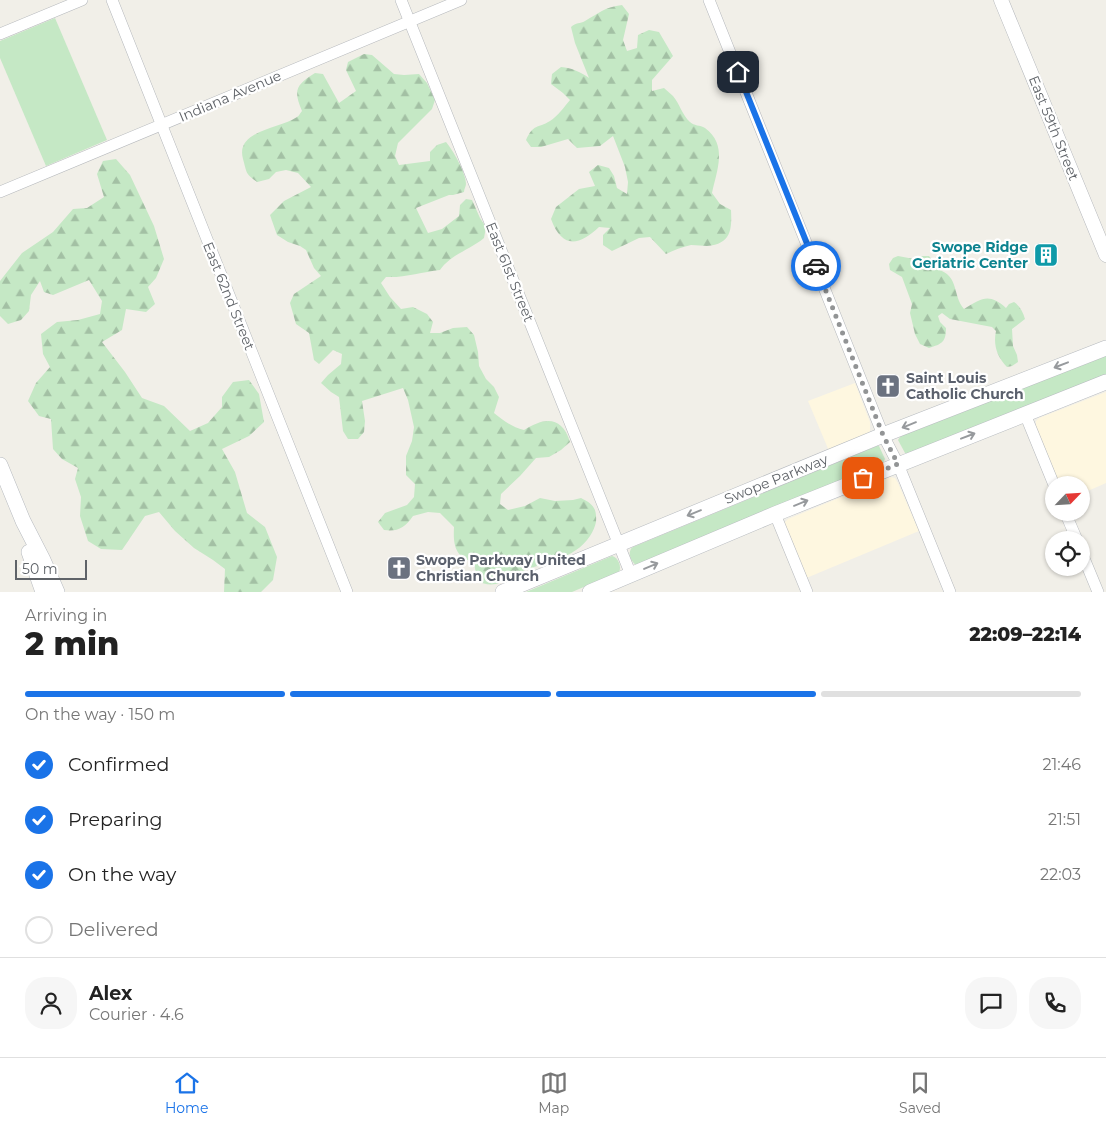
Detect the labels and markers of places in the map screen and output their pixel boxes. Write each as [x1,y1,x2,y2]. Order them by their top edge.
pin [717,51,759,93]
place label: Swope Ridge Geriatric Center [912,238,1028,272]
building icon: Swope Ridge Geriatric Center [1033,242,1059,268]
place label: Saint Louis Catholic Church [906,369,1024,403]
church icon: Saint Louis Catholic Church [875,373,901,399]
pin [842,457,884,499]
place label: Swope Parkway United Christian Church [416,551,586,585]
church icon: Swope Parkway United Christian Church [386,555,412,581]

